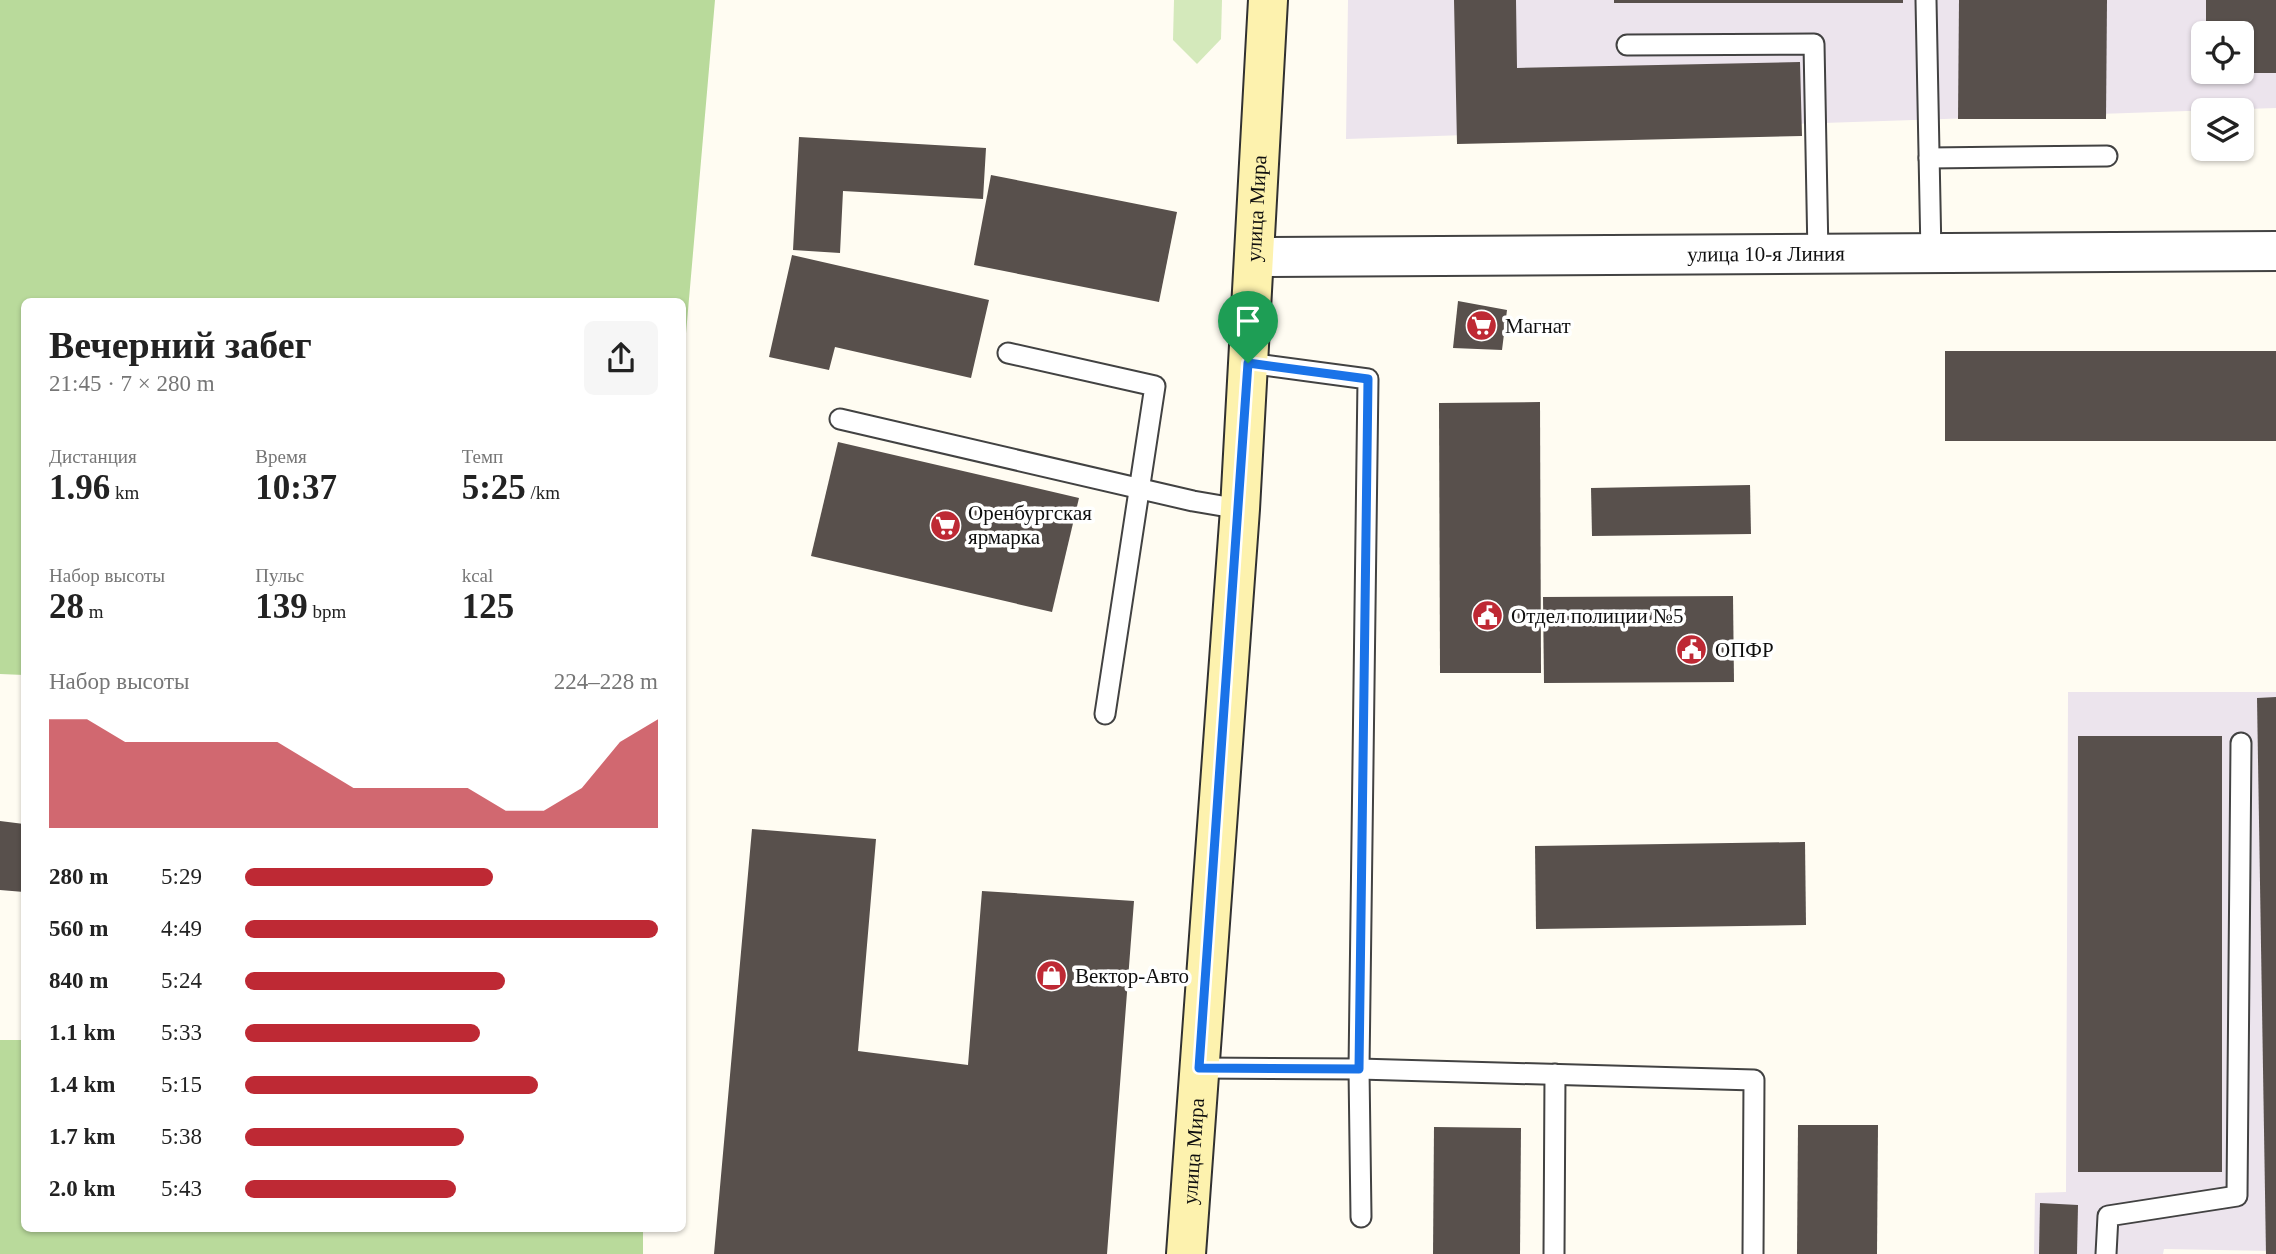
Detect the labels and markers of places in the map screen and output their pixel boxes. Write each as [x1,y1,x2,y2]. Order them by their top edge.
pin [1218,291,1278,363]
supermarket icon: Магнат [1465,309,1499,343]
place label: Магнат [1505,314,1571,338]
place label: Оренбургская ярмарка [968,501,1092,549]
supermarket icon: Оренбургская ярмарка [928,508,962,542]
public building icon: Отдел полиции №5 [1471,599,1505,633]
place label: Отдел полиции №5 [1511,604,1683,628]
public building icon: ОПФР [1675,633,1709,667]
place label: ОПФР [1715,638,1774,662]
shop icon: Вектор-Авто [1035,959,1069,993]
place label: Вектор-Авто [1075,964,1189,988]

